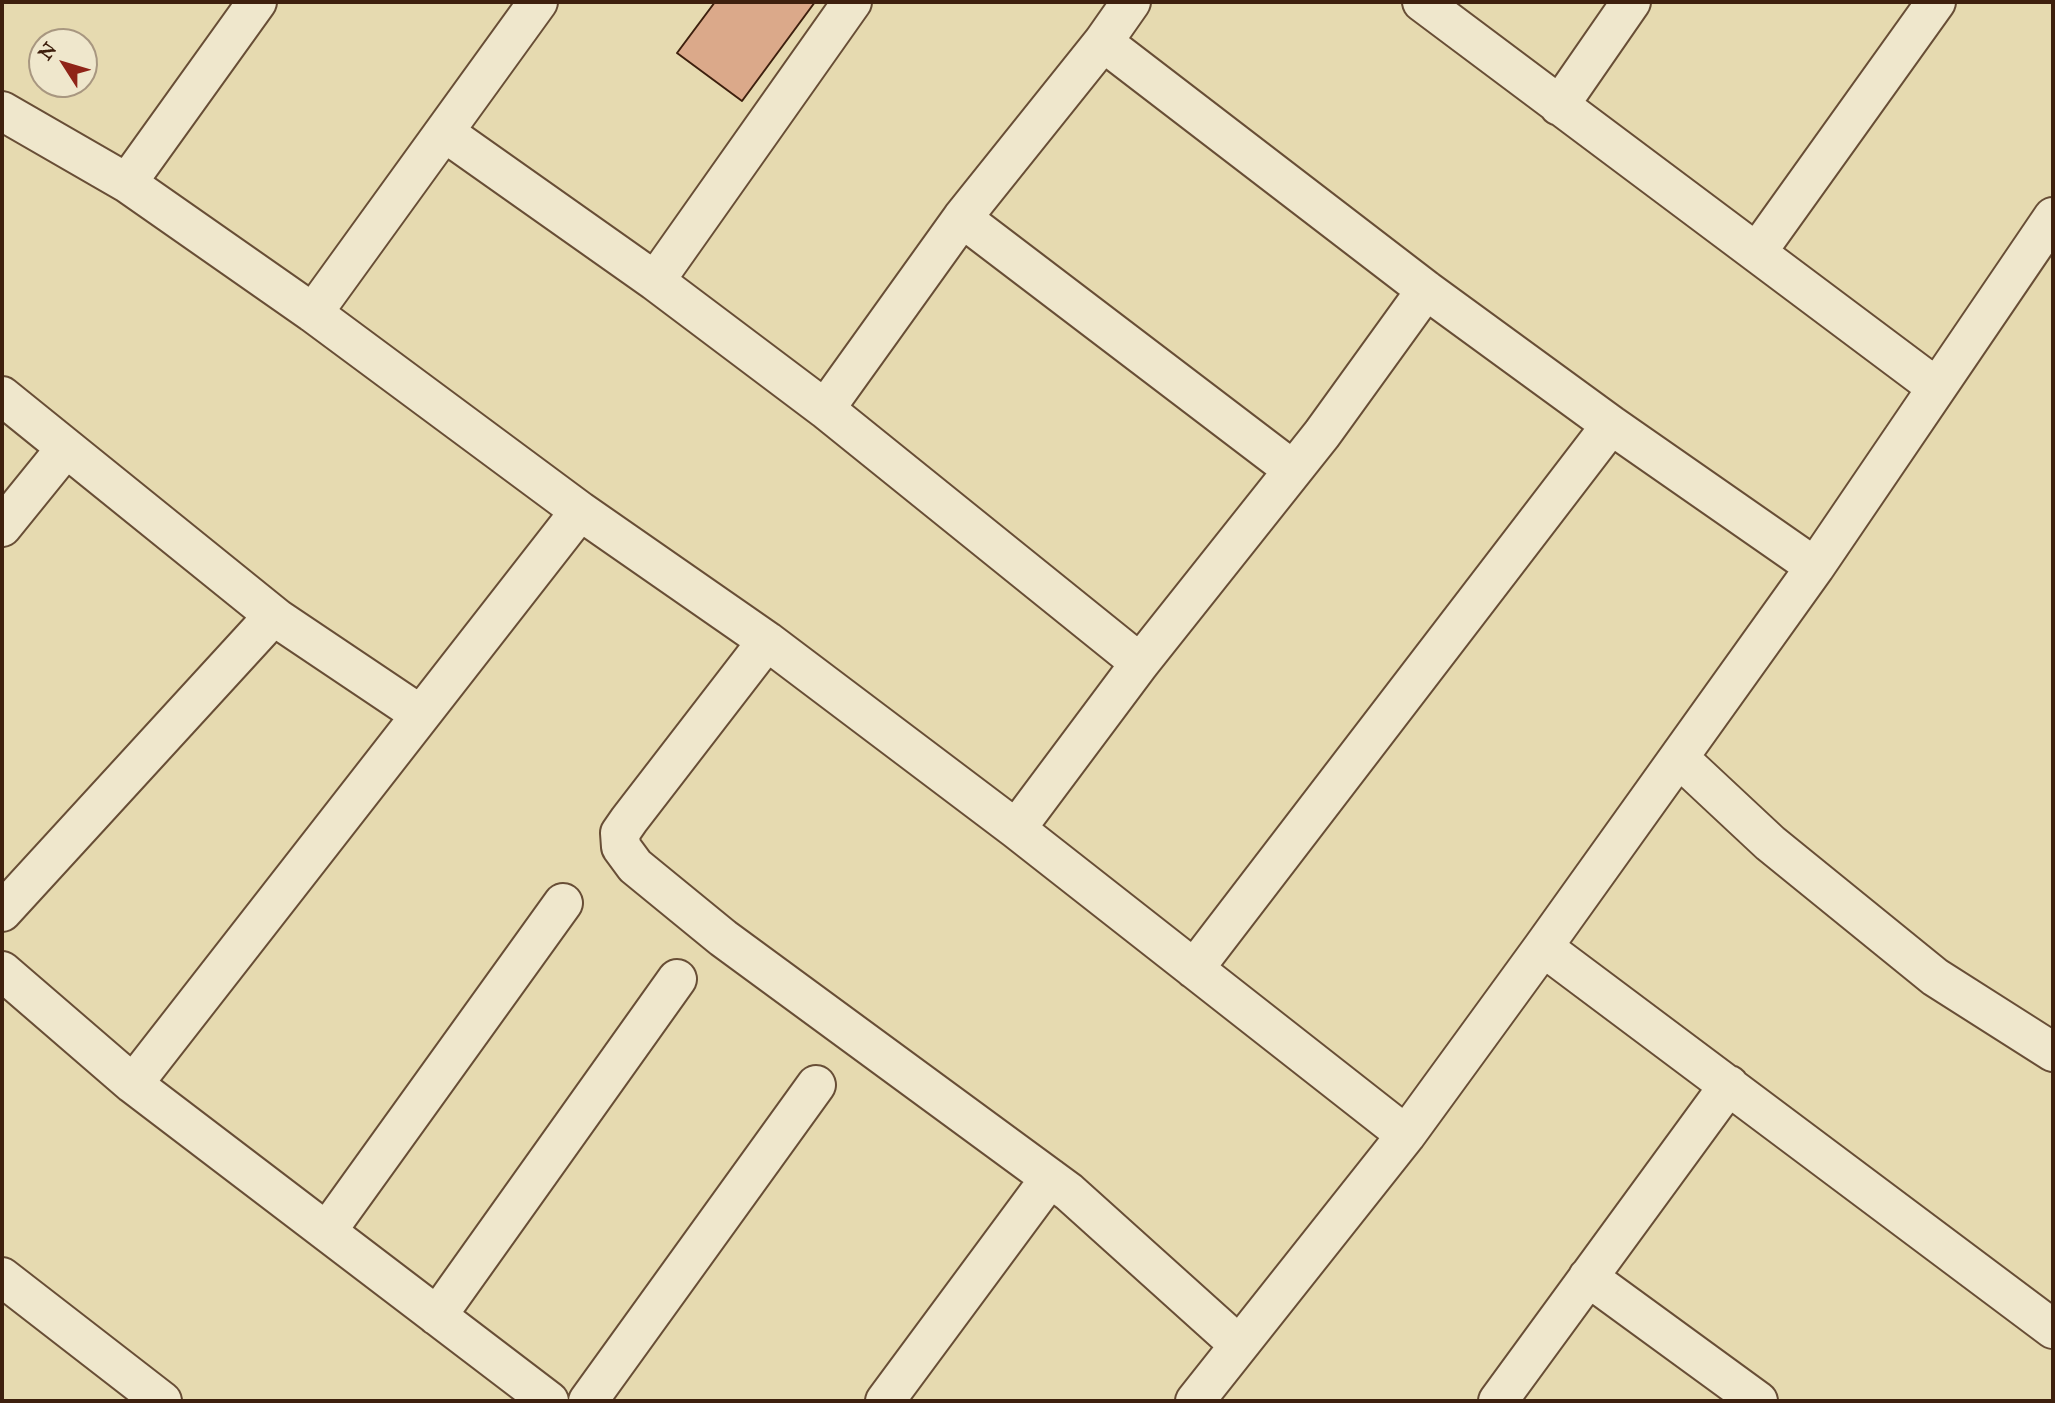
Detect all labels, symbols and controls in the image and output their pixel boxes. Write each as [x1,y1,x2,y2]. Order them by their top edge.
north arrow [28,28,98,98]
text: N [33,38,61,65]

